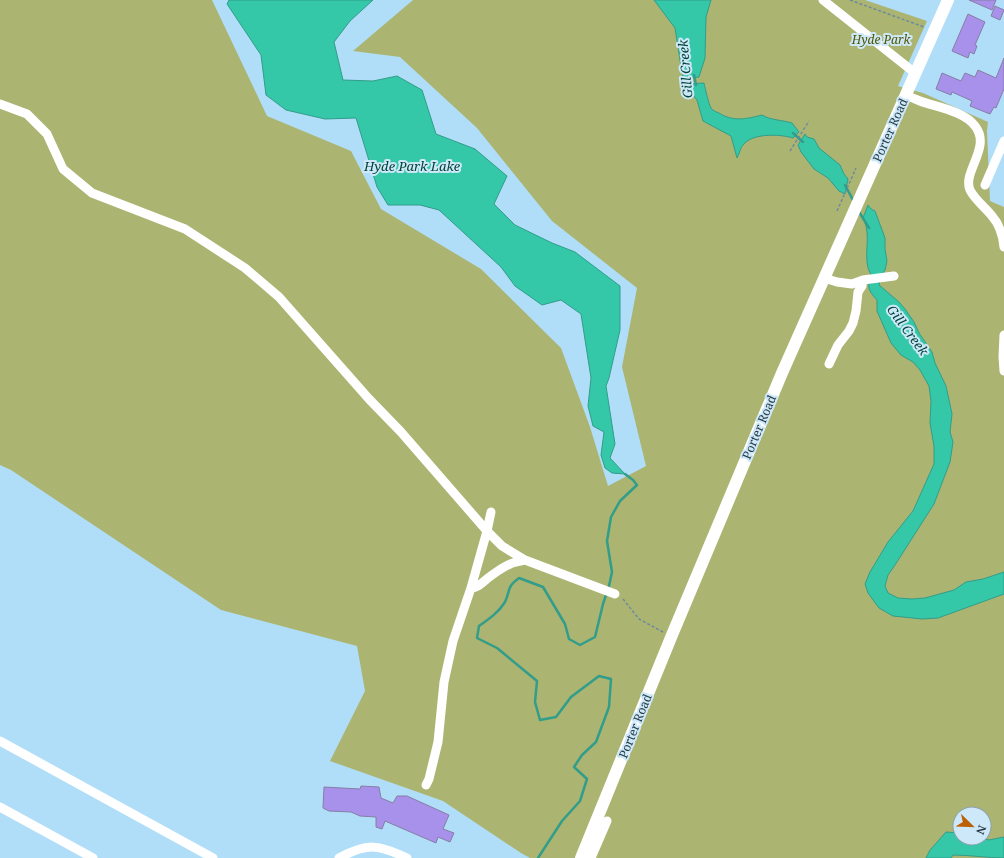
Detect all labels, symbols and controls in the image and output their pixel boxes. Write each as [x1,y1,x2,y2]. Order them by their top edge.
park label: Hyde Park [851,31,912,48]
water label: Gill Creek [673,38,697,99]
street label: Porter Road [868,95,912,165]
water label: Hyde Park Lake [363,157,461,175]
water label: Gill Creek [883,301,933,359]
street label: Porter Road [738,392,780,462]
street label: Porter Road [614,691,656,761]
north arrow [952,806,992,846]
text: N [973,823,990,837]

